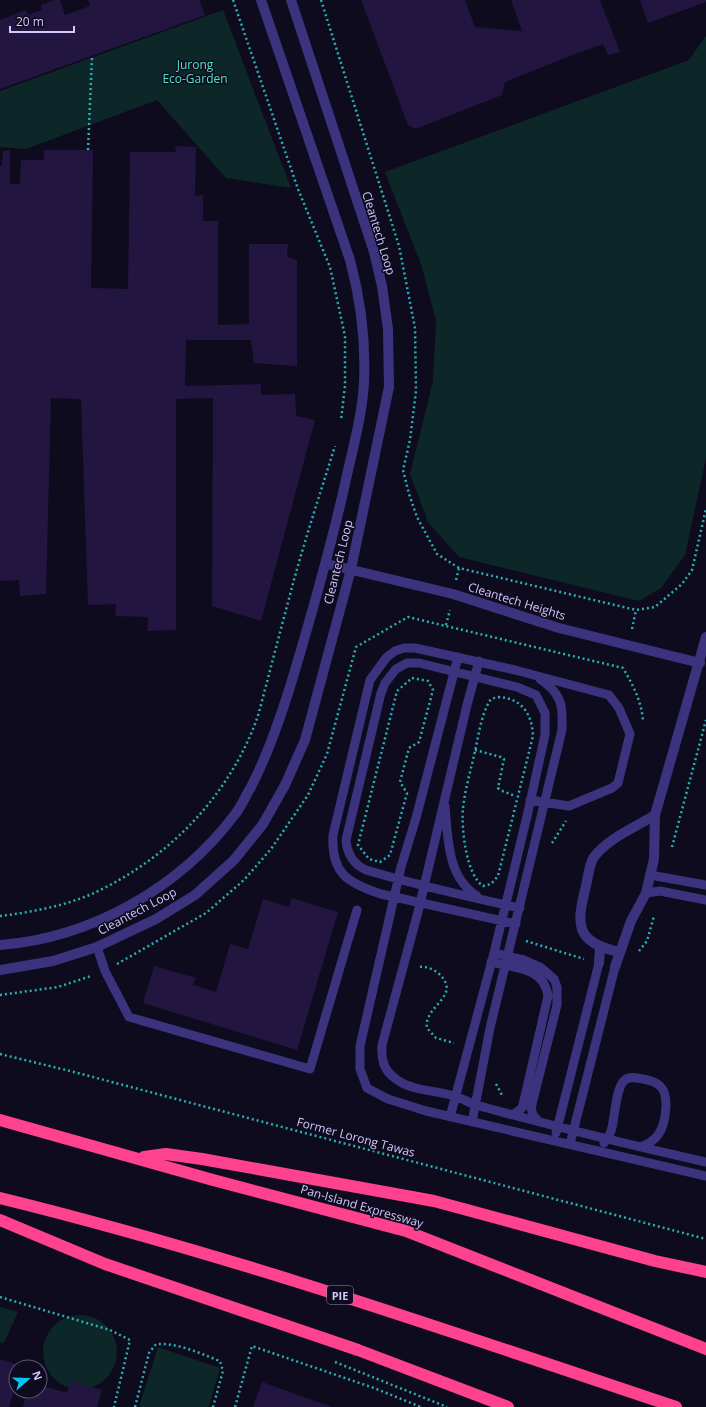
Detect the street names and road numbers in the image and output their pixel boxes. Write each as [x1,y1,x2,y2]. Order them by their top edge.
street label: Cleantech Loop [358,189,400,277]
street label: Cleantech Loop [319,518,357,606]
street label: Cleantech Heights [466,578,568,624]
street label: Cleantech Loop [95,883,179,939]
street label: Former Lorong Tawas [295,1113,417,1161]
street label: Pan-Island Expressway [299,1180,426,1232]
road number: PIE [327,1286,353,1304]

